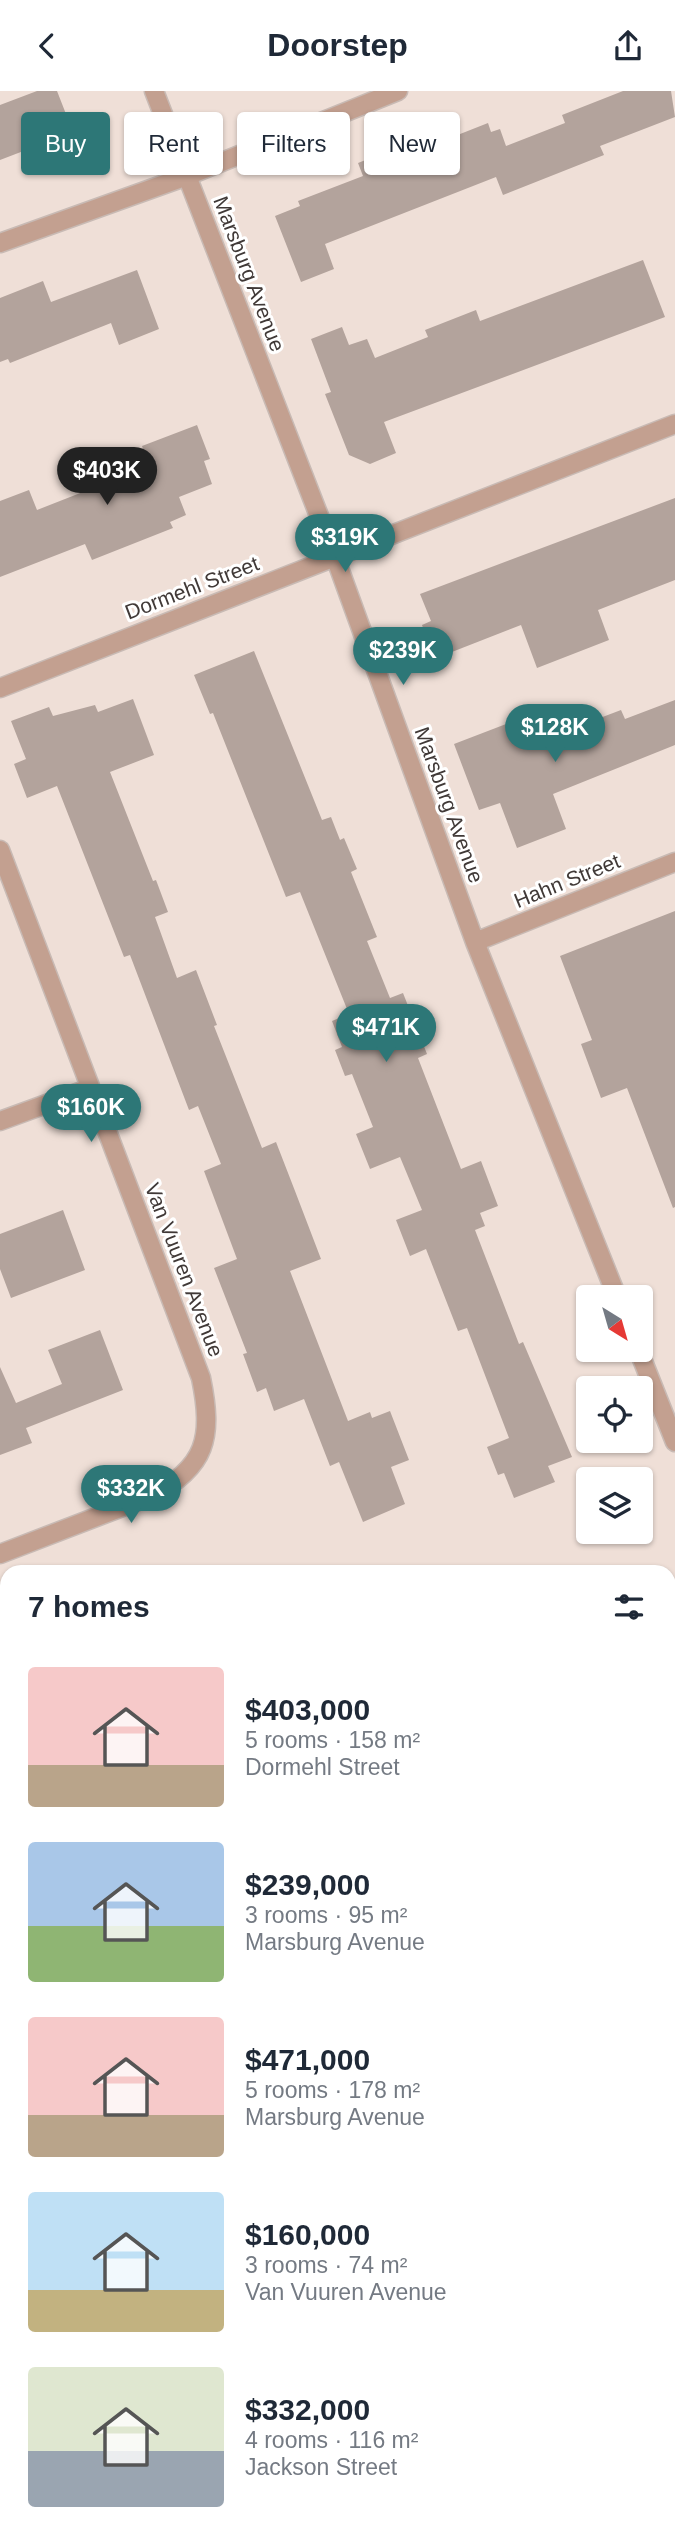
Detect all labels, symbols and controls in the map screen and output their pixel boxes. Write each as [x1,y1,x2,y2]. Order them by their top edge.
icon: back [28,27,66,65]
text: Doorstep [267,27,408,63]
icon: share [609,27,647,65]
chip: Buy [21,112,110,175]
chip: Rent [124,112,223,175]
chip: Filters [237,112,350,175]
chip: New [364,112,460,175]
street label: Marsburg Avenue [209,193,290,355]
pin: $403K [58,447,156,507]
text: $403K [73,457,141,483]
pin: $319K [296,515,394,574]
text: $319K [311,524,379,550]
street label: Dormehl Street [122,551,262,624]
pin: $239K [354,627,452,687]
text: $239K [369,637,437,663]
pin: $128K [506,705,604,764]
text: $128K [521,714,589,740]
street label: Marsburg Avenue [411,724,488,886]
street label: Hahn Street [511,849,623,912]
pin: $471K [337,1005,435,1064]
text: $471K [352,1014,420,1040]
pin: $160K [42,1084,140,1144]
text: $160K [57,1094,125,1120]
street label: Van Vuuren Avenue [141,1180,228,1360]
north arrow [576,1285,653,1361]
map controls [576,1285,653,1544]
button: locate [576,1376,653,1453]
pin: $332K [82,1465,180,1525]
button: layers [576,1467,653,1544]
text: $332K [97,1475,165,1501]
icon: filters [610,1588,648,1626]
text: 7 homes [28,1590,150,1623]
text: $403,000 [245,1693,370,1726]
icon: home [84,1695,168,1779]
text: 5 rooms · 158 m² [245,1727,420,1753]
text: Dormehl Street [245,1754,400,1780]
text: $239,000 [245,1868,370,1901]
icon: home [84,1870,168,1954]
text: 3 rooms · 95 m² [245,1902,407,1928]
text: Marsburg Avenue [245,1929,425,1955]
text: $471,000 [245,2043,370,2076]
icon: home [84,2045,168,2129]
text: 5 rooms · 178 m² [245,2077,420,2103]
text: Marsburg Avenue [245,2104,425,2130]
text: $160,000 [245,2218,370,2251]
icon: home [84,2220,168,2304]
text: 3 rooms · 74 m² [245,2252,407,2278]
text: Van Vuuren Avenue [245,2279,447,2305]
text: $332,000 [245,2393,370,2426]
icon: home [84,2395,168,2479]
text: 4 rooms · 116 m² [245,2427,418,2453]
text: Jackson Street [245,2454,397,2480]

